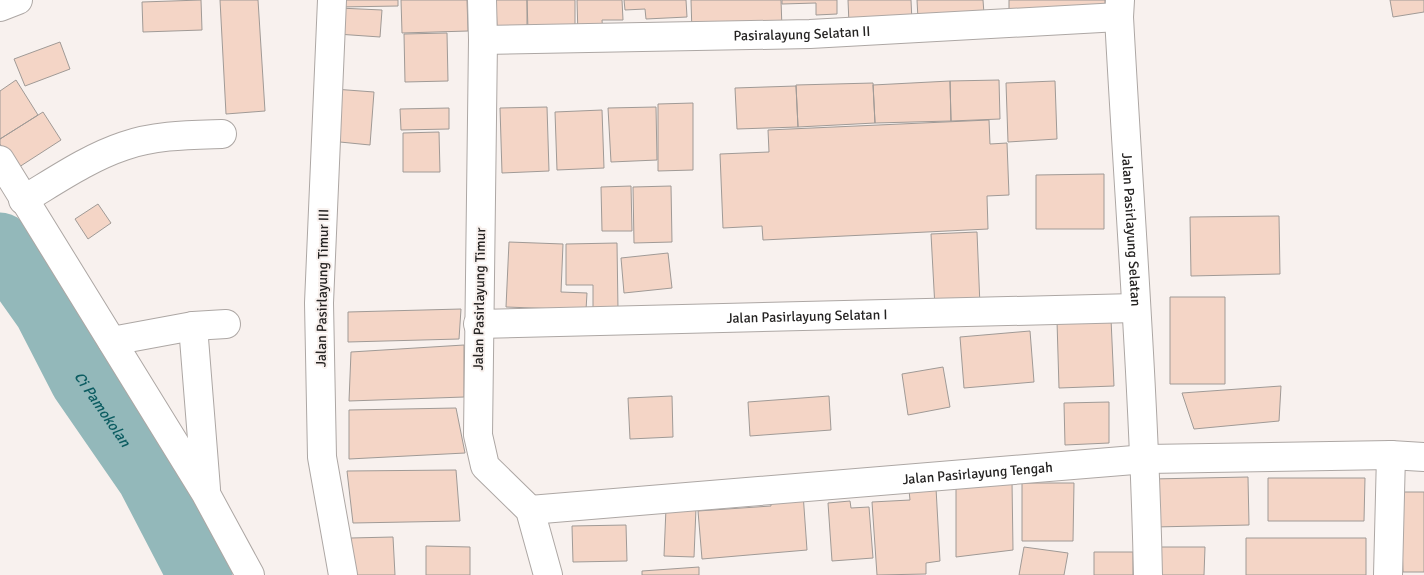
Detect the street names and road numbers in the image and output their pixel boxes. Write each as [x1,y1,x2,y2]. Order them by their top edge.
street label: Pasiralayung Selatan II [733,23,871,44]
street label: Jalan Pasirlayung Selatan [1118,152,1144,307]
street label: Jalan Pasirlayung Timur III [313,209,332,367]
street label: Jalan Pasirlayung Timur [470,227,489,371]
street label: Jalan Pasirlayung Selatan I [726,306,888,327]
street label: Jalan Pasirlayung Tengah [902,459,1053,488]

